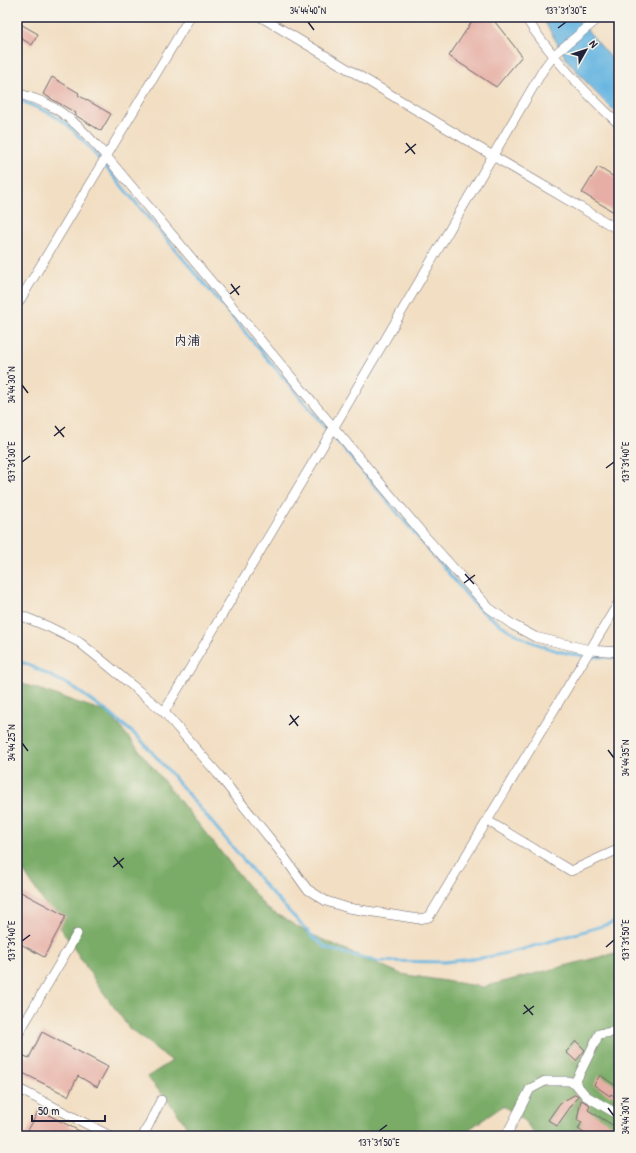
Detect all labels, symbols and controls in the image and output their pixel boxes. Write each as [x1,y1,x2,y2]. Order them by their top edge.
text: 34°44'40"N [290,4,326,17]
text: 137°31'30"E [545,4,587,17]
north arrow [566,30,606,70]
text: N [586,37,601,50]
district label: 内浦 [174,331,200,349]
text: 34°44'30"N [5,367,18,404]
text: 137°31'30"E [5,441,18,483]
text: 137°31'40"E [619,441,632,482]
text: 34°44'25"N [5,725,18,761]
text: 34°44'35"N [619,740,632,776]
text: 137°31'50"E [619,919,632,961]
text: 137°31'40"E [5,920,18,961]
scale bar [32,1097,105,1123]
text: 34°44'30"N [619,1098,632,1135]
text: 50 m [38,1102,59,1119]
text: 137°31'50"E [358,1136,400,1149]

